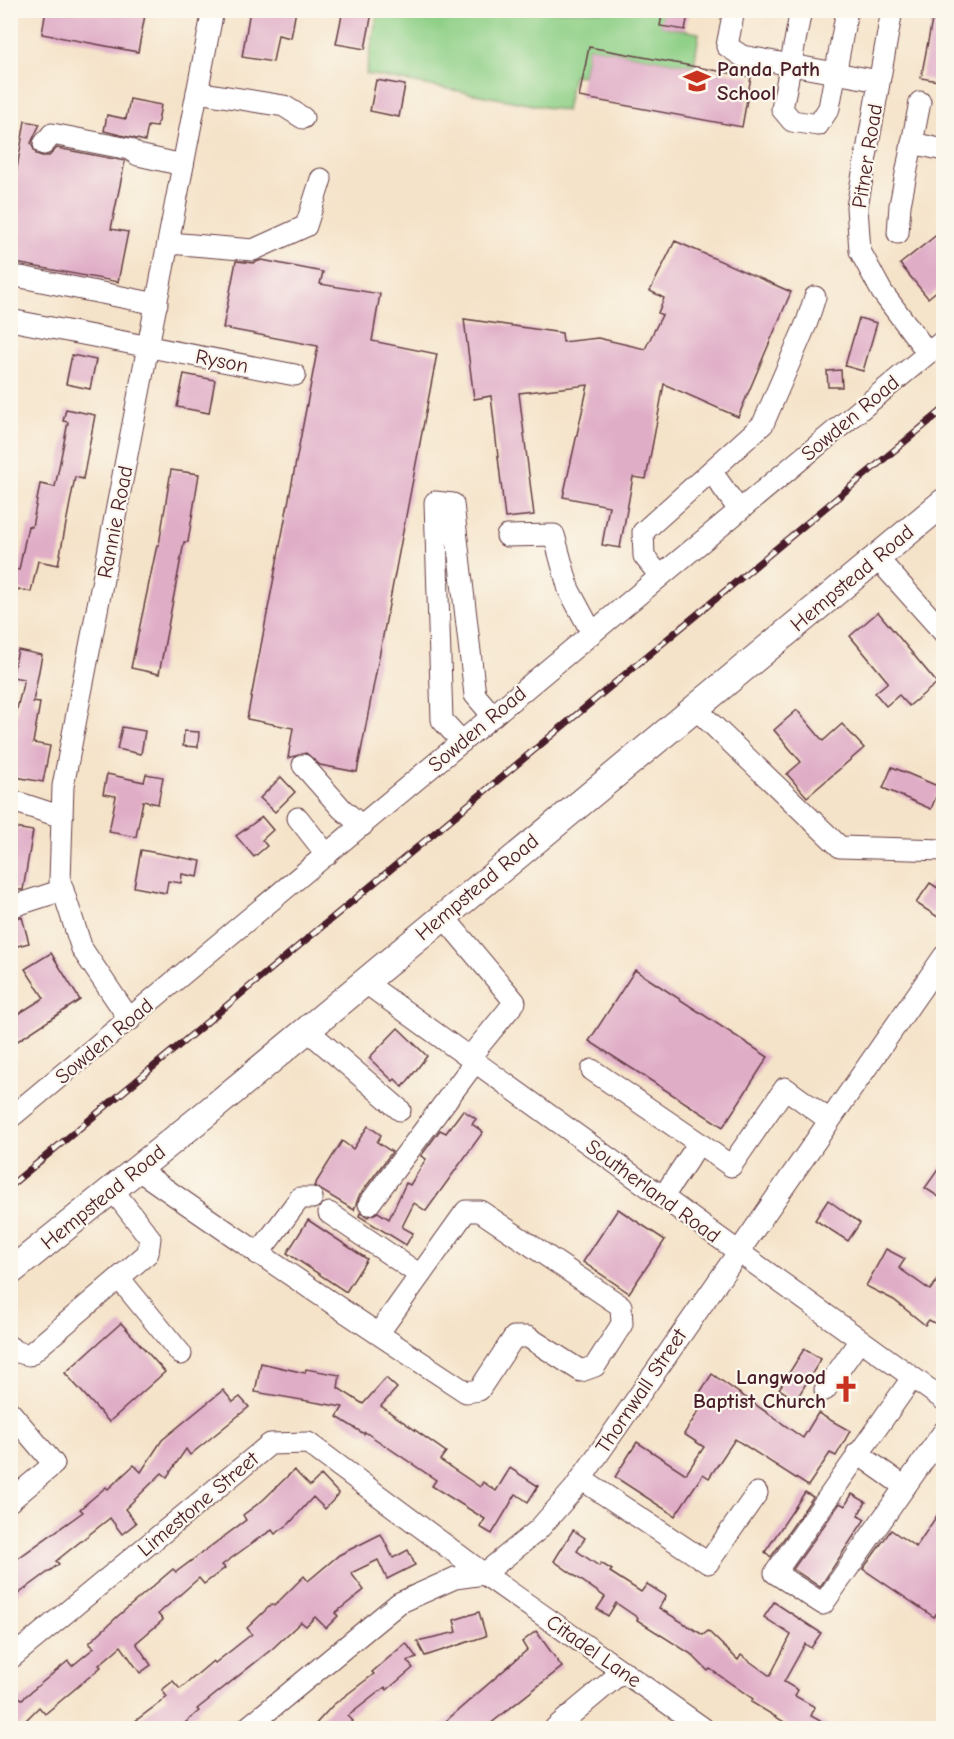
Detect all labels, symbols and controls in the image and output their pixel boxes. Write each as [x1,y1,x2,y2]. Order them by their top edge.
place label: Panda Path School [717,57,820,105]
school or university icon: Panda Path School [682,66,712,96]
street label: Pitner Road [847,102,887,210]
street label: Ryson [194,344,250,378]
street label: Sowden Road [796,370,904,466]
street label: Rannie Road [92,464,138,580]
street label: Hempstead Road [786,520,918,636]
street label: Sowden Road [423,681,531,777]
street label: Hempstead Road [411,829,543,945]
street label: Sowden Road [50,993,158,1089]
street label: Southerland Road [581,1134,725,1248]
street label: Hempstead Road [36,1140,170,1254]
street label: Thornwall Street [590,1323,692,1458]
place label: Langwood Baptist Church [693,1365,826,1413]
church icon: Langwood Baptist Church [831,1374,861,1404]
street label: Limestone Street [133,1446,264,1561]
street label: Citadel Lane [542,1610,646,1692]

